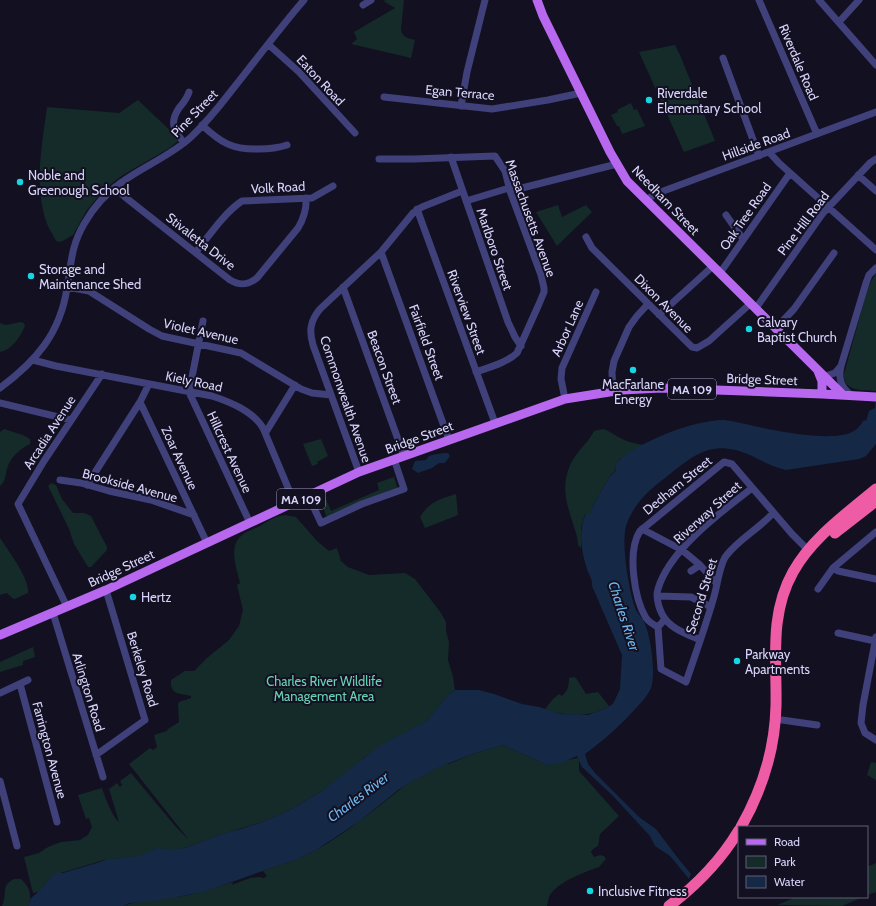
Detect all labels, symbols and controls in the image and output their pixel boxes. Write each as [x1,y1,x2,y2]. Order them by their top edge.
street label: Riverdale Road [776,21,822,103]
street label: Eaton Road [294,51,348,109]
street label: Egan Terrace [425,81,496,103]
street label: Pine Street [167,85,221,140]
place label: Riverdale Elementary School [657,85,761,116]
marker: Riverdale Elementary School [644,95,654,105]
street label: Hillside Road [720,124,792,164]
street label: Massachusetts Avenue [502,157,560,279]
street label: Needham Street [629,162,704,239]
place label: Noble and Greenough School [28,167,130,198]
marker: Noble and Greenough School [15,177,25,187]
street label: Volk Road [250,178,306,196]
street label: Oak Tree Road [716,179,774,253]
street label: Pine Hill Road [774,188,832,258]
street label: Marlboro Street [473,206,517,293]
street label: Stivaletta Drive [163,209,239,273]
place label: Storage and Maintenance Shed [39,261,141,292]
street label: Riverview Street [444,267,490,357]
street label: Dixon Avenue [631,270,697,336]
marker: Storage and Maintenance Shed [26,271,36,281]
street label: Arbor Lane [547,297,587,359]
street label: Fairfield Street [406,302,448,383]
place label: Calvary Baptist Church [757,314,837,345]
street label: Violet Avenue [162,315,240,347]
marker: Calvary Baptist Church [744,324,754,334]
street label: Beacon Street [364,328,406,407]
street label: Commonwealth Avenue [317,334,375,465]
marker: MacFarlane Energy [628,365,638,375]
street label: Kiely Road [164,367,224,395]
street label: Bridge Street [726,370,798,388]
place label: MacFarlane Energy [602,376,664,407]
road number: MA 109 [668,379,716,399]
street label: Arcadia Avenue [19,392,79,472]
street label: Hillcrest Avenue [204,409,256,496]
street label: Bridge Street [383,417,456,457]
street label: Zoar Avenue [158,424,202,493]
street label: Dedham Street [639,452,715,518]
street label: Brookside Avenue [81,465,180,505]
street label: Riverway Street [670,477,745,547]
road number: MA 109 [277,489,325,509]
street label: Bridge Street [85,545,157,590]
street label: Second Street [682,556,720,636]
water label: Charles River [604,579,644,654]
place label: Hertz [141,589,171,605]
marker: Hertz [128,592,138,602]
street label: Berkeley Road [124,629,162,709]
place label: Parkway Apartments [745,646,811,677]
street label: Arlington Road [69,651,109,733]
marker: Parkway Apartments [732,656,742,666]
park label: Charles River Wildlife Management Area [266,673,382,704]
street label: Farrington Avenue [29,700,71,801]
water label: Charles River [324,768,393,826]
legend [738,826,868,898]
text: Road [774,834,800,849]
text: Park [774,854,796,869]
text: Water [774,874,805,889]
place label: Inclusive Fitness [598,883,687,899]
marker: Inclusive Fitness [585,886,595,896]

